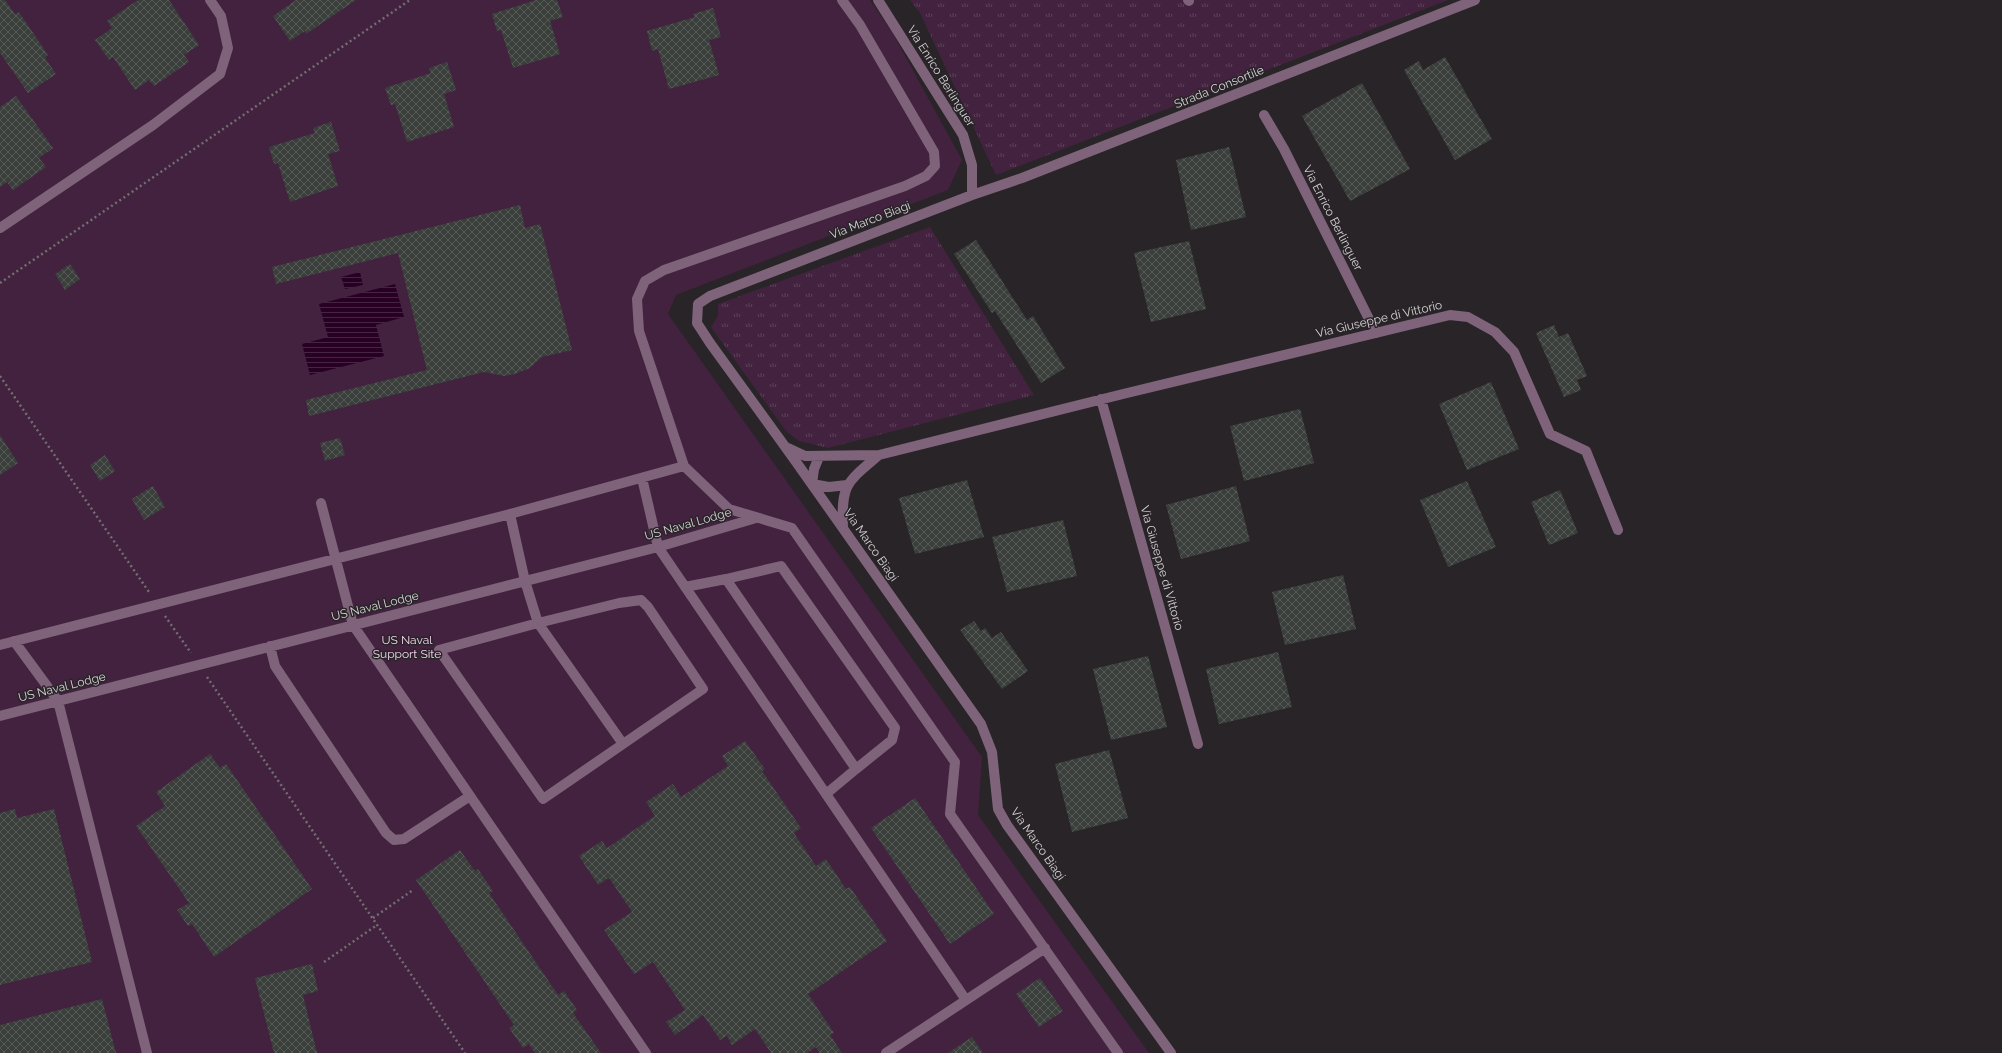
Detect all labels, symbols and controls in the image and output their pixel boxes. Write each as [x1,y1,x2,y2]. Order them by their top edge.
street label: Via Enrico Berlinguer [904,23,978,130]
street label: Strada Consortile [1172,63,1266,111]
street label: Via Enrico Berlinguer [1300,163,1366,274]
street label: Via Marco Biagi [828,198,912,242]
street label: Via Giuseppe di Vittorio [1315,298,1443,340]
street label: Via Giuseppe di Vittorio [1137,504,1187,632]
street label: US Naval Lodge [643,505,733,543]
street label: Via Marco Biagi [841,506,901,584]
street label: US Naval Lodge [330,588,420,624]
park label: US Naval Support Site [373,633,441,661]
street label: US Naval Lodge [17,669,107,705]
street label: Via Marco Biagi [1008,805,1068,883]

